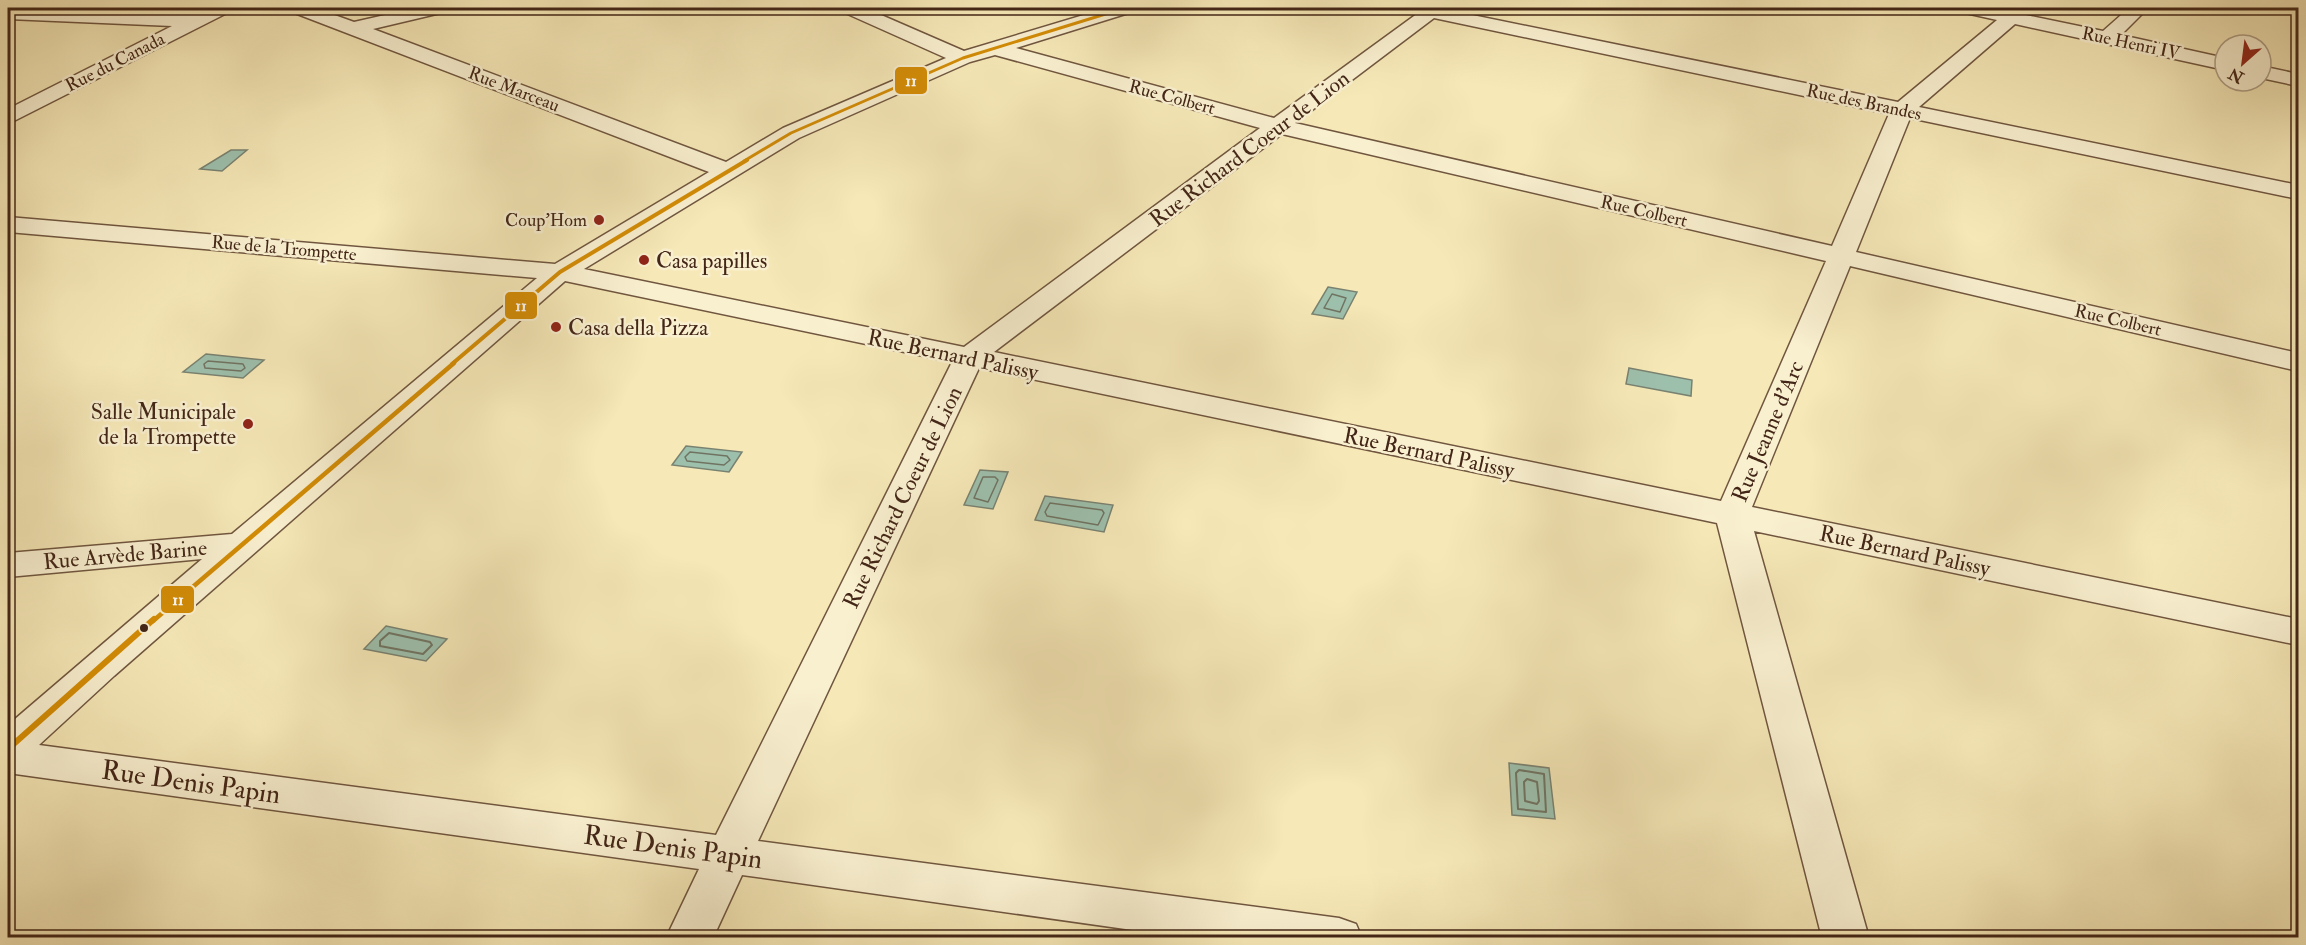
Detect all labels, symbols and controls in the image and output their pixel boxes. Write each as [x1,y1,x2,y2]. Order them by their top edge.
street label: Rue Henri IV [2080,22,2183,65]
street label: Rue du Canada [62,27,169,97]
north arrow [2213,33,2273,93]
street label: Rue Marceau [465,61,563,117]
text: N [2225,63,2248,88]
street label: Rue Richard Coeur de Lion [1144,64,1355,233]
line badge: 11 [894,66,928,95]
text: 11 [905,71,917,91]
street label: Rue Colbert [1126,75,1218,120]
street label: Rue des Brandes [1804,79,1924,126]
street label: Rue Colbert [1598,190,1690,233]
place label: Coup'Hom [505,209,587,232]
marker: Coup'Hom [592,213,606,227]
street label: Rue de la Trompette [210,231,358,266]
place label: Casa papilles [656,247,767,276]
marker: Casa papilles [637,253,651,267]
line badge: 11 [504,291,538,320]
text: 11 [515,296,527,316]
street label: Rue Colbert [2072,299,2164,342]
place label: Casa della Pizza [568,314,709,342]
marker: Casa della Pizza [549,320,563,334]
street label: Rue Bernard Palissy [865,323,1041,387]
street label: Rue Jeanne d'Arc [1726,357,1810,506]
street label: Rue Richard Coeur de Lion [837,382,969,613]
place label: Salle Municipale de la Trompette [91,398,236,452]
marker: Salle Municipale de la Trompette [241,417,255,431]
street label: Rue Bernard Palissy [1341,421,1517,485]
street label: Rue Bernard Palissy [1817,519,1993,583]
street label: Rue Arvède Barine [42,534,208,576]
line badge: 11 [160,585,195,614]
text: 11 [172,590,184,610]
unlabelled marker [138,622,150,634]
street label: Rue Denis Papin [99,754,283,812]
street label: Rue Denis Papin [581,819,765,877]

